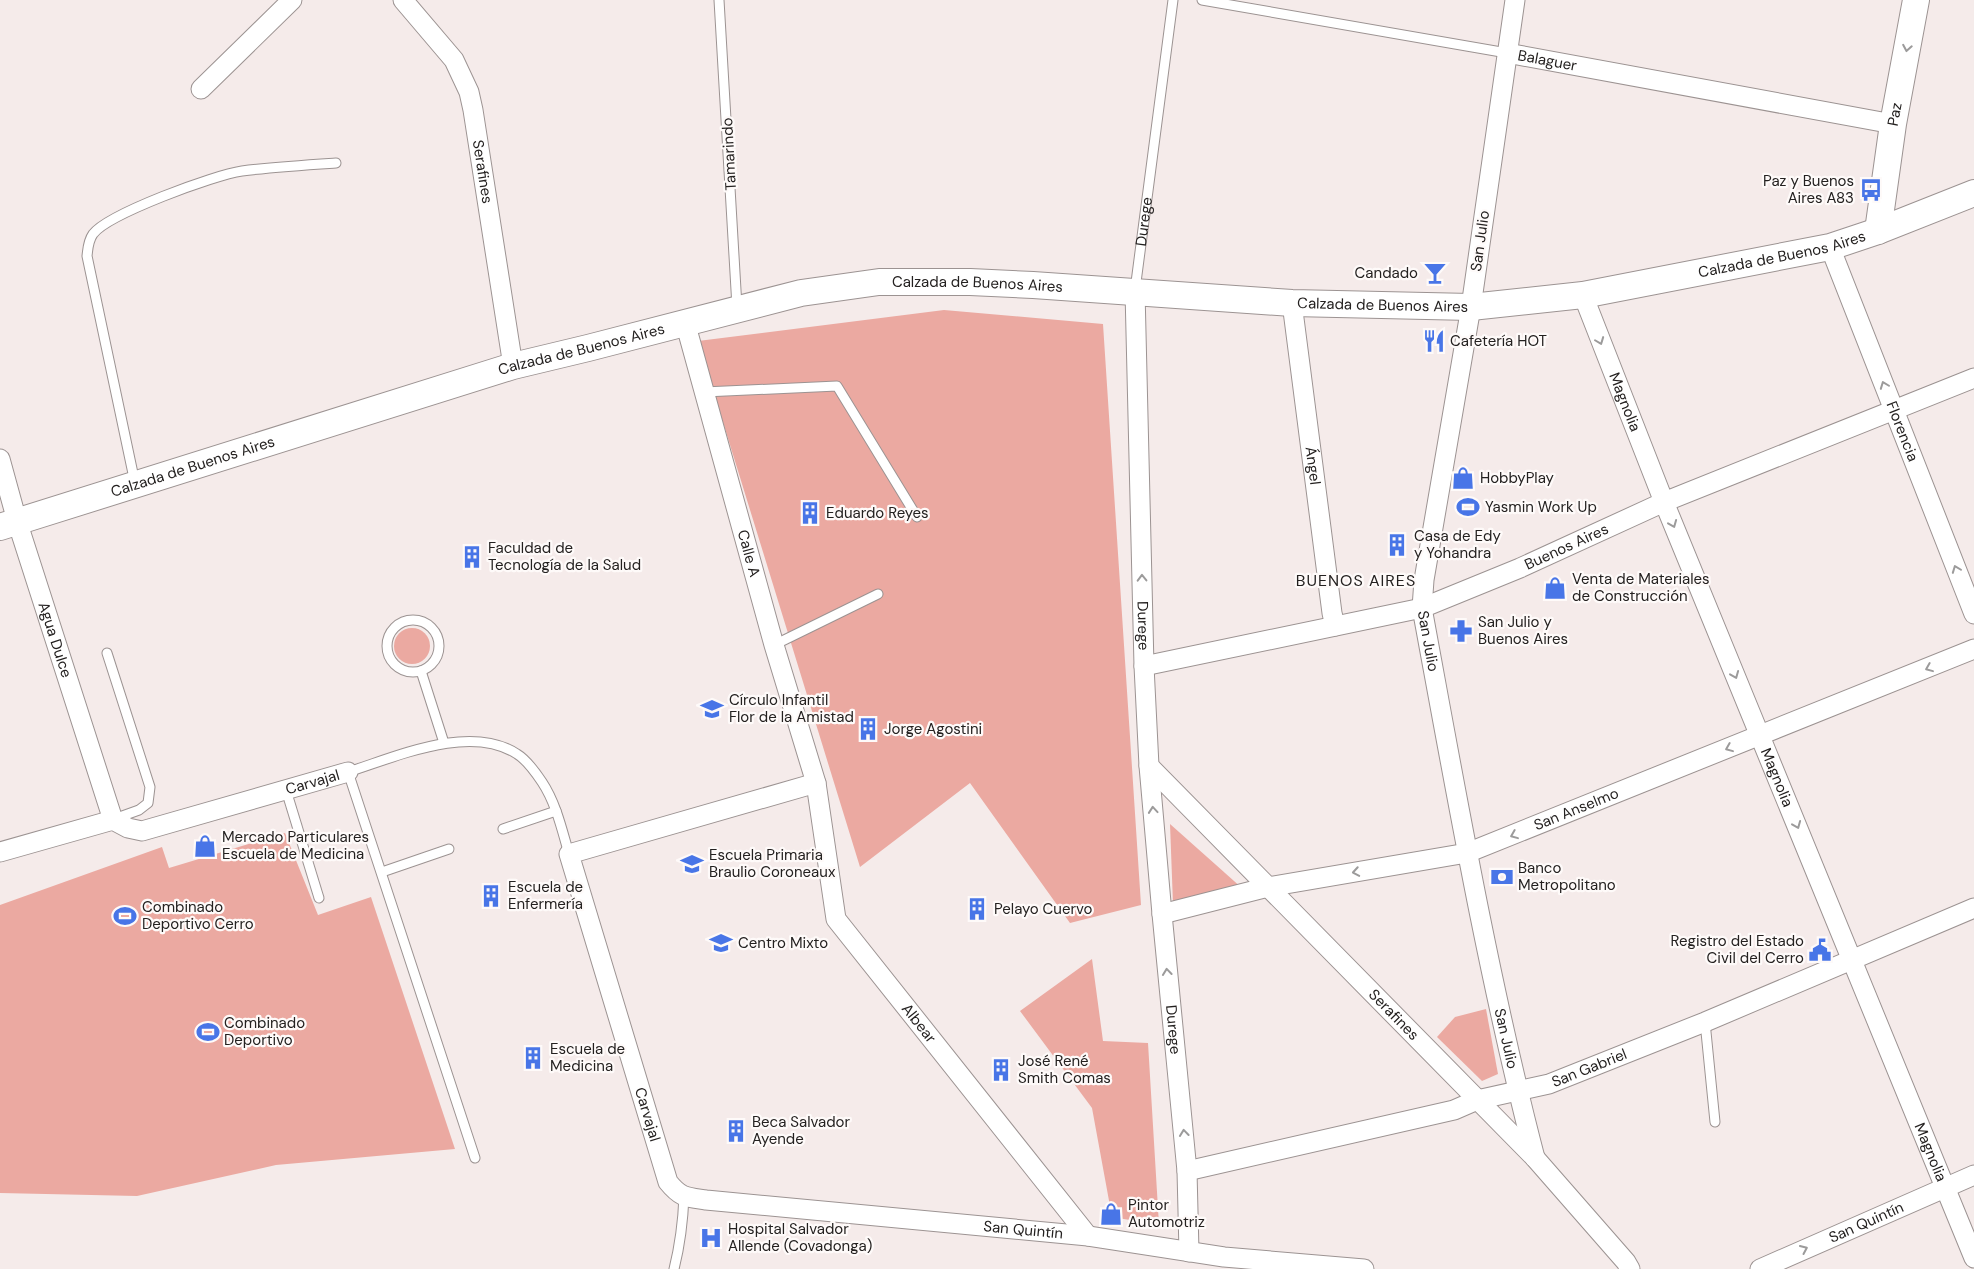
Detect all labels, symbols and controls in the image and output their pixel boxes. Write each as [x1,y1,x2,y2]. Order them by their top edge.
one-way arrow [1902,44,1913,52]
street label: Balaguer [1516,45,1579,76]
street label: Paz [1883,101,1907,128]
street label: Tamarindo [717,117,741,191]
street label: Serafines [468,139,497,205]
place label: Paz y Buenos Aires A83 [1763,171,1854,208]
bus stop icon: Paz y Buenos Aires A83 [1858,177,1884,203]
street label: Durege [1131,196,1157,247]
street label: San Julio [1466,209,1494,273]
street label: Calzada de Buenos Aires [1696,226,1868,282]
bar icon: Candado [1422,260,1448,286]
place label: Candado [1355,263,1418,283]
street label: Calzada de Buenos Aires [892,272,1063,297]
street label: Calzada de Buenos Aires [1297,293,1468,317]
street label: Calzada de Buenos Aires [496,319,667,380]
restaurant icon: Cafetería HOT [1421,328,1447,354]
place label: Cafetería HOT [1450,331,1547,351]
one-way arrow [1594,336,1605,345]
street label: Magnolia [1604,370,1645,435]
one-way arrow [1880,381,1891,390]
street label: Florencia [1881,398,1923,464]
street label: Calzada de Buenos Aires [108,431,277,502]
street label: Ángel [1301,445,1325,486]
shop icon: HobbyPlay [1450,465,1476,491]
place label: HobbyPlay [1480,468,1555,488]
sports icon: Yasmin Work Up [1455,494,1481,520]
place label: Yasmin Work Up [1485,497,1597,517]
building icon: Eduardo Reyes [797,500,823,526]
place label: Eduardo Reyes [826,503,929,523]
street label: Buenos Aires [1521,519,1612,575]
one-way arrow [1667,519,1677,528]
place label: Casa de Edy y Yohandra [1414,526,1501,563]
street label: Calle A [733,528,765,579]
building icon: Casa de Edy y Yohandra [1384,532,1410,558]
place label: Faculdad de Tecnología de la Salud [488,538,641,575]
building icon: Faculdad de Tecnología de la Salud [459,544,485,570]
one-way arrow [1952,565,1962,573]
place label: Venta de Materiales de Construcción [1572,569,1710,606]
district label: BUENOS AIRES [1296,570,1416,591]
one-way arrow [1137,573,1147,581]
shop icon: Venta de Materiales de Construcción [1542,575,1568,601]
street label: Agua Dulce [34,599,77,680]
street label: Durege [1132,601,1154,651]
street label: San Julio [1413,609,1444,673]
place label: San Julio y Buenos Aires [1478,612,1568,649]
pharmacy icon: San Julio y Buenos Aires [1448,618,1474,644]
one-way arrow [1925,661,1934,672]
one-way arrow [1729,670,1739,678]
place label: Círculo Infantil Flor de la Amistad [729,690,854,727]
school or university icon: Círculo Infantil Flor de la Amistad [699,696,725,722]
building icon: Jorge Agostini [855,716,881,742]
place label: Jorge Agostini [884,719,982,739]
one-way arrow [1725,741,1734,752]
street label: Magnolia [1756,745,1798,810]
street label: Carvajal [283,765,342,799]
street label: San Anselmo [1531,783,1622,835]
one-way arrow [1148,806,1159,814]
one-way arrow [1791,820,1801,829]
place label: Mercado Particulares Escuela de Medicina [222,827,369,864]
one-way arrow [1510,829,1518,839]
shop icon: Mercado Particulares Escuela de Medicina [192,833,218,859]
place label: Escuela Primaria Braulio Coroneaux [709,845,836,882]
school or university icon: Escuela Primaria Braulio Coroneaux [679,851,705,877]
place label: Banco Metropolitano [1518,858,1616,895]
bank icon: Banco Metropolitano [1489,864,1515,890]
one-way arrow [1352,866,1360,876]
place label: Escuela de Enfermería [508,877,583,914]
building icon: Escuela de Enfermería [478,883,504,909]
building icon: Pelayo Cuervo [964,896,990,922]
place label: Combinado Deportivo Cerro [142,897,254,934]
place label: Pelayo Cuervo [994,899,1093,919]
sports icon: Combinado Deportivo Cerro [112,903,138,929]
school or university icon: Centro Mixto [708,930,734,956]
place label: Registro del Estado Civil del Cerro [1671,931,1804,968]
place label: Centro Mixto [738,933,828,953]
public building icon: Registro del Estado Civil del Cerro [1807,937,1833,963]
one-way arrow [1162,967,1173,975]
street label: Serafines [1364,985,1423,1045]
street label: Albear [897,999,941,1047]
street label: Durege [1161,1004,1186,1055]
street label: San Julio [1490,1006,1523,1071]
place label: Combinado Deportivo [224,1013,305,1050]
sports icon: Combinado Deportivo [195,1019,221,1045]
place label: Escuela de Medicina [550,1039,625,1076]
street label: San Gabriel [1549,1044,1630,1092]
building icon: Escuela de Medicina [520,1045,546,1071]
place label: José René Smith Comas [1018,1051,1111,1088]
building icon: José René Smith Comas [988,1057,1014,1083]
street label: Carvajal [630,1085,665,1144]
place label: Beca Salvador Ayende [752,1112,850,1149]
building icon: Beca Salvador Ayende [723,1118,749,1144]
street label: Magnolia [1910,1120,1952,1185]
one-way arrow [1178,1129,1189,1137]
place label: Pintor Automotriz [1128,1195,1205,1232]
street label: San Quintín [1826,1197,1907,1248]
shop icon: Pintor Automotriz [1098,1201,1124,1227]
street label: San Quintín [983,1216,1064,1244]
place label: Hospital Salvador Allende (Covadonga) [728,1219,872,1256]
hospital icon: Hospital Salvador Allende (Covadonga) [698,1225,724,1251]
one-way arrow [1799,1245,1808,1256]

